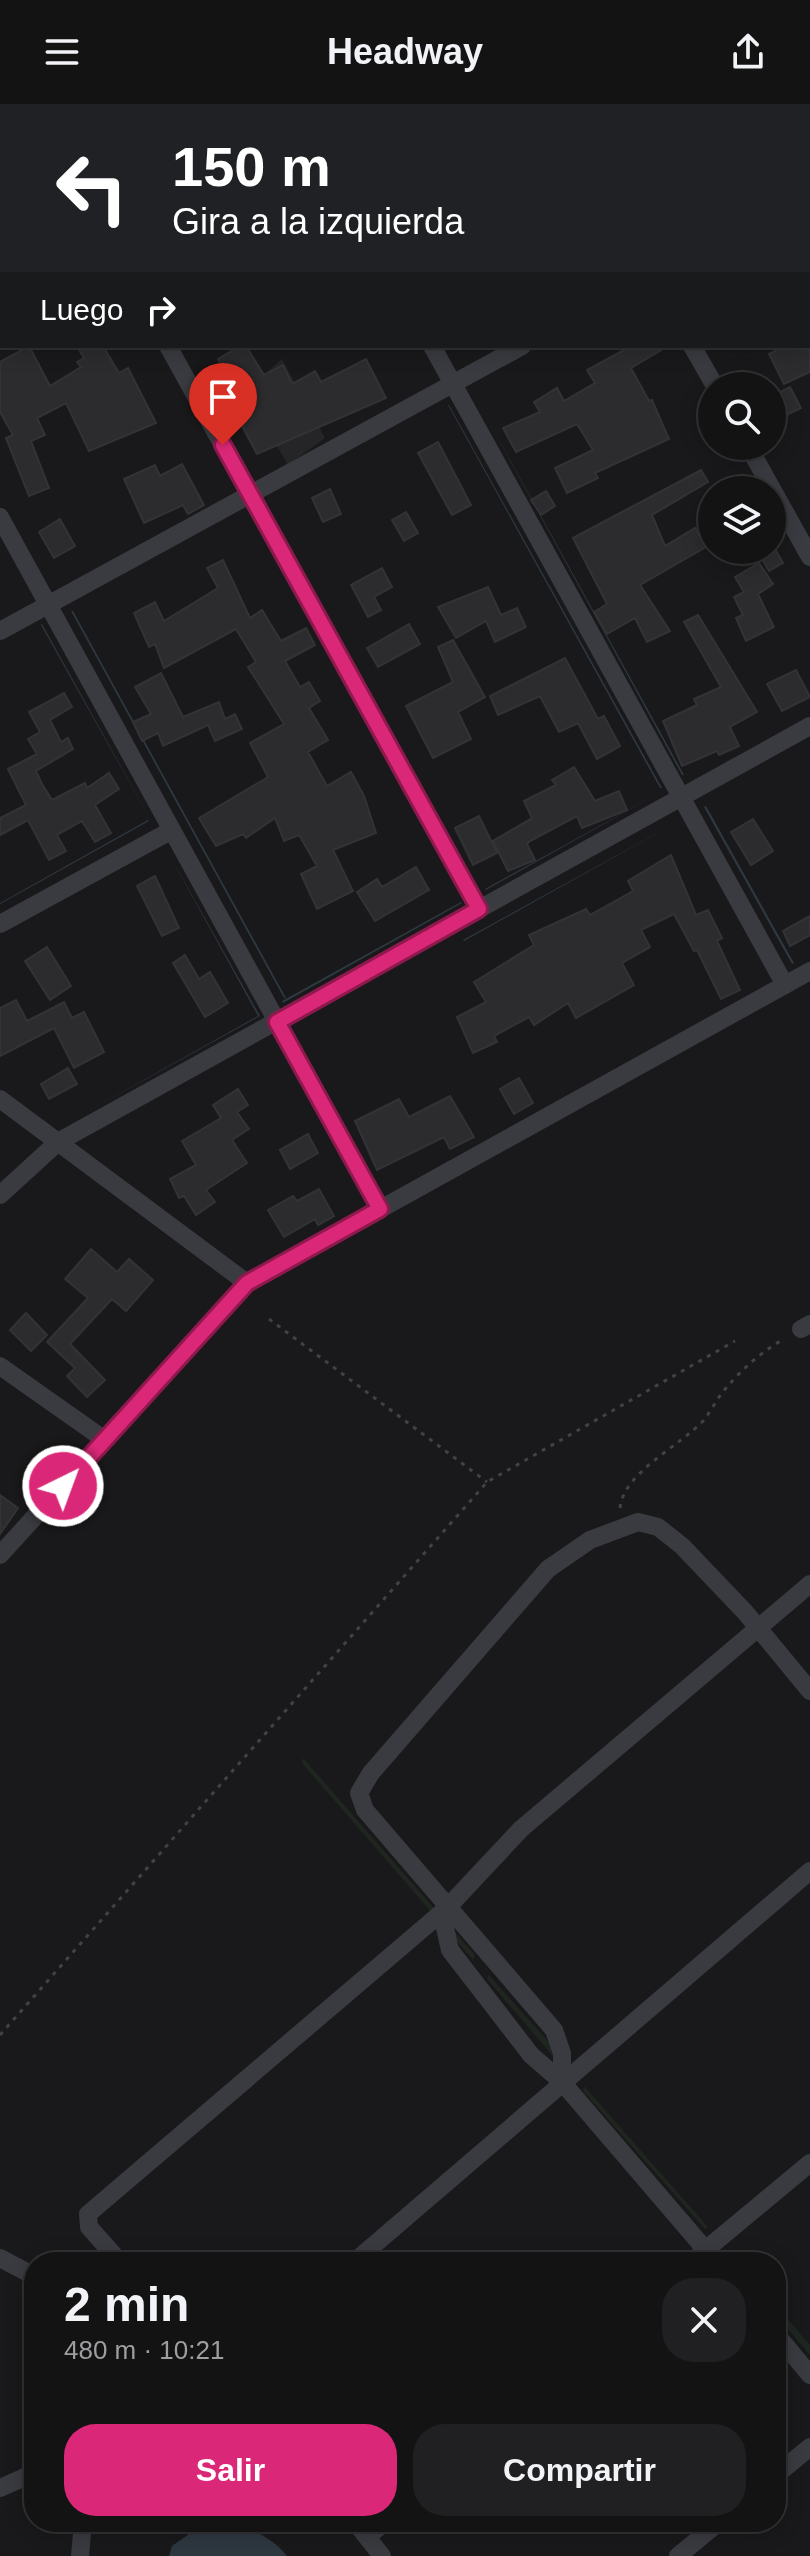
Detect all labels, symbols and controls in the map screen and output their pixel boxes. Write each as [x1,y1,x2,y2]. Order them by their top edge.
icon: menu [40,30,84,74]
icon: share [726,30,770,74]
text: Headway [327,31,483,72]
text: 150 m [172,135,331,198]
icon: left [40,136,144,240]
text: Gira a la izquierda [172,201,464,242]
icon: right [139,288,183,332]
text: Luego [40,293,123,326]
pin [189,363,257,445]
map controls [698,372,786,564]
button: search [698,372,786,460]
icon: arrive [201,375,245,419]
button: layers [698,476,786,564]
position arrow [21,1444,105,1528]
text: 2 min [64,2278,189,2331]
button: close [662,2278,746,2362]
text: 480 m · 10:21 [64,2335,224,2365]
button: Salir [64,2424,397,2516]
button: Compartir [413,2424,746,2516]

